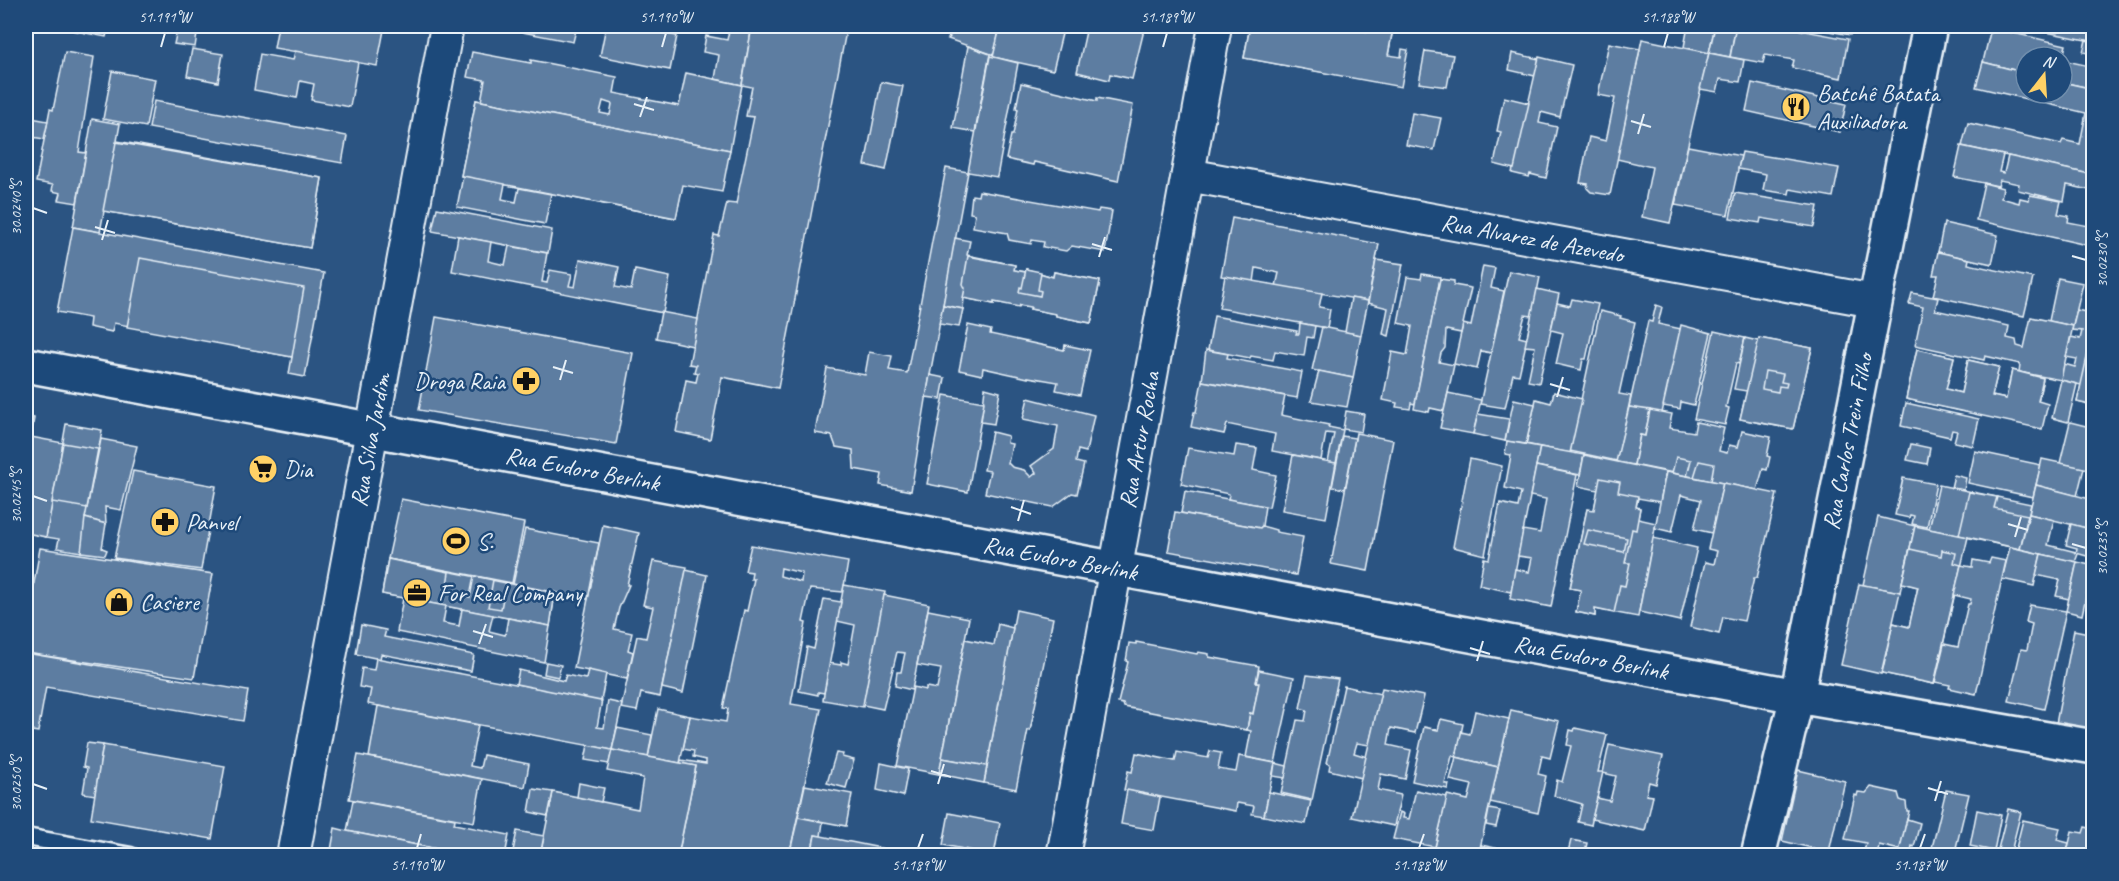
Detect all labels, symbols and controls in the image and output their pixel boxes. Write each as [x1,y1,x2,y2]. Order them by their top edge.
text: 51.191°W [139,8,194,27]
text: 51.190°W [640,8,695,27]
text: 51.189°W [1141,8,1196,27]
text: 51.188°W [1642,8,1697,27]
north arrow [2014,45,2074,105]
text: N [2040,51,2059,74]
place label: Batchê Batata Auxiliadora [1817,78,1941,136]
restaurant icon: Batchê Batata Auxiliadora [1780,91,1812,123]
text: 30.0240°S [7,178,26,236]
street label: Rua Alvarez de Azevedo [1439,207,1628,270]
text: 30.0230°S [2093,230,2112,288]
street label: Rua Carlos Trein Filho [1815,348,1880,532]
pharmacy icon: Droga Raia [510,365,542,397]
place label: Droga Raia [414,366,506,396]
street label: Rua Artur Rocha [1112,368,1167,511]
street label: Rua Silva Jardim [343,370,397,509]
street label: Rua Eudoro Berlink [503,440,664,498]
supermarket icon: Dia [247,453,279,485]
place label: Dia [284,454,314,484]
text: 30.0245°S [7,466,26,524]
pharmacy icon: Panvel [149,506,181,538]
place label: Panvel [186,507,241,537]
text: 30.0235°S [2093,518,2112,576]
sports icon: S. [440,525,472,557]
place label: S. [477,526,494,556]
street label: Rua Eudoro Berlink [981,529,1142,588]
office icon: For Real Company [401,577,433,609]
place label: For Real Company [438,578,584,608]
shop icon: Casiere [103,586,135,618]
place label: Casiere [140,587,201,617]
street label: Rua Eudoro Berlink [1511,628,1673,687]
text: 30.0250°S [7,754,26,812]
text: 51.190°W [391,856,446,875]
text: 51.189°W [892,856,947,875]
text: 51.188°W [1393,856,1448,875]
text: 51.187°W [1894,856,1949,875]

